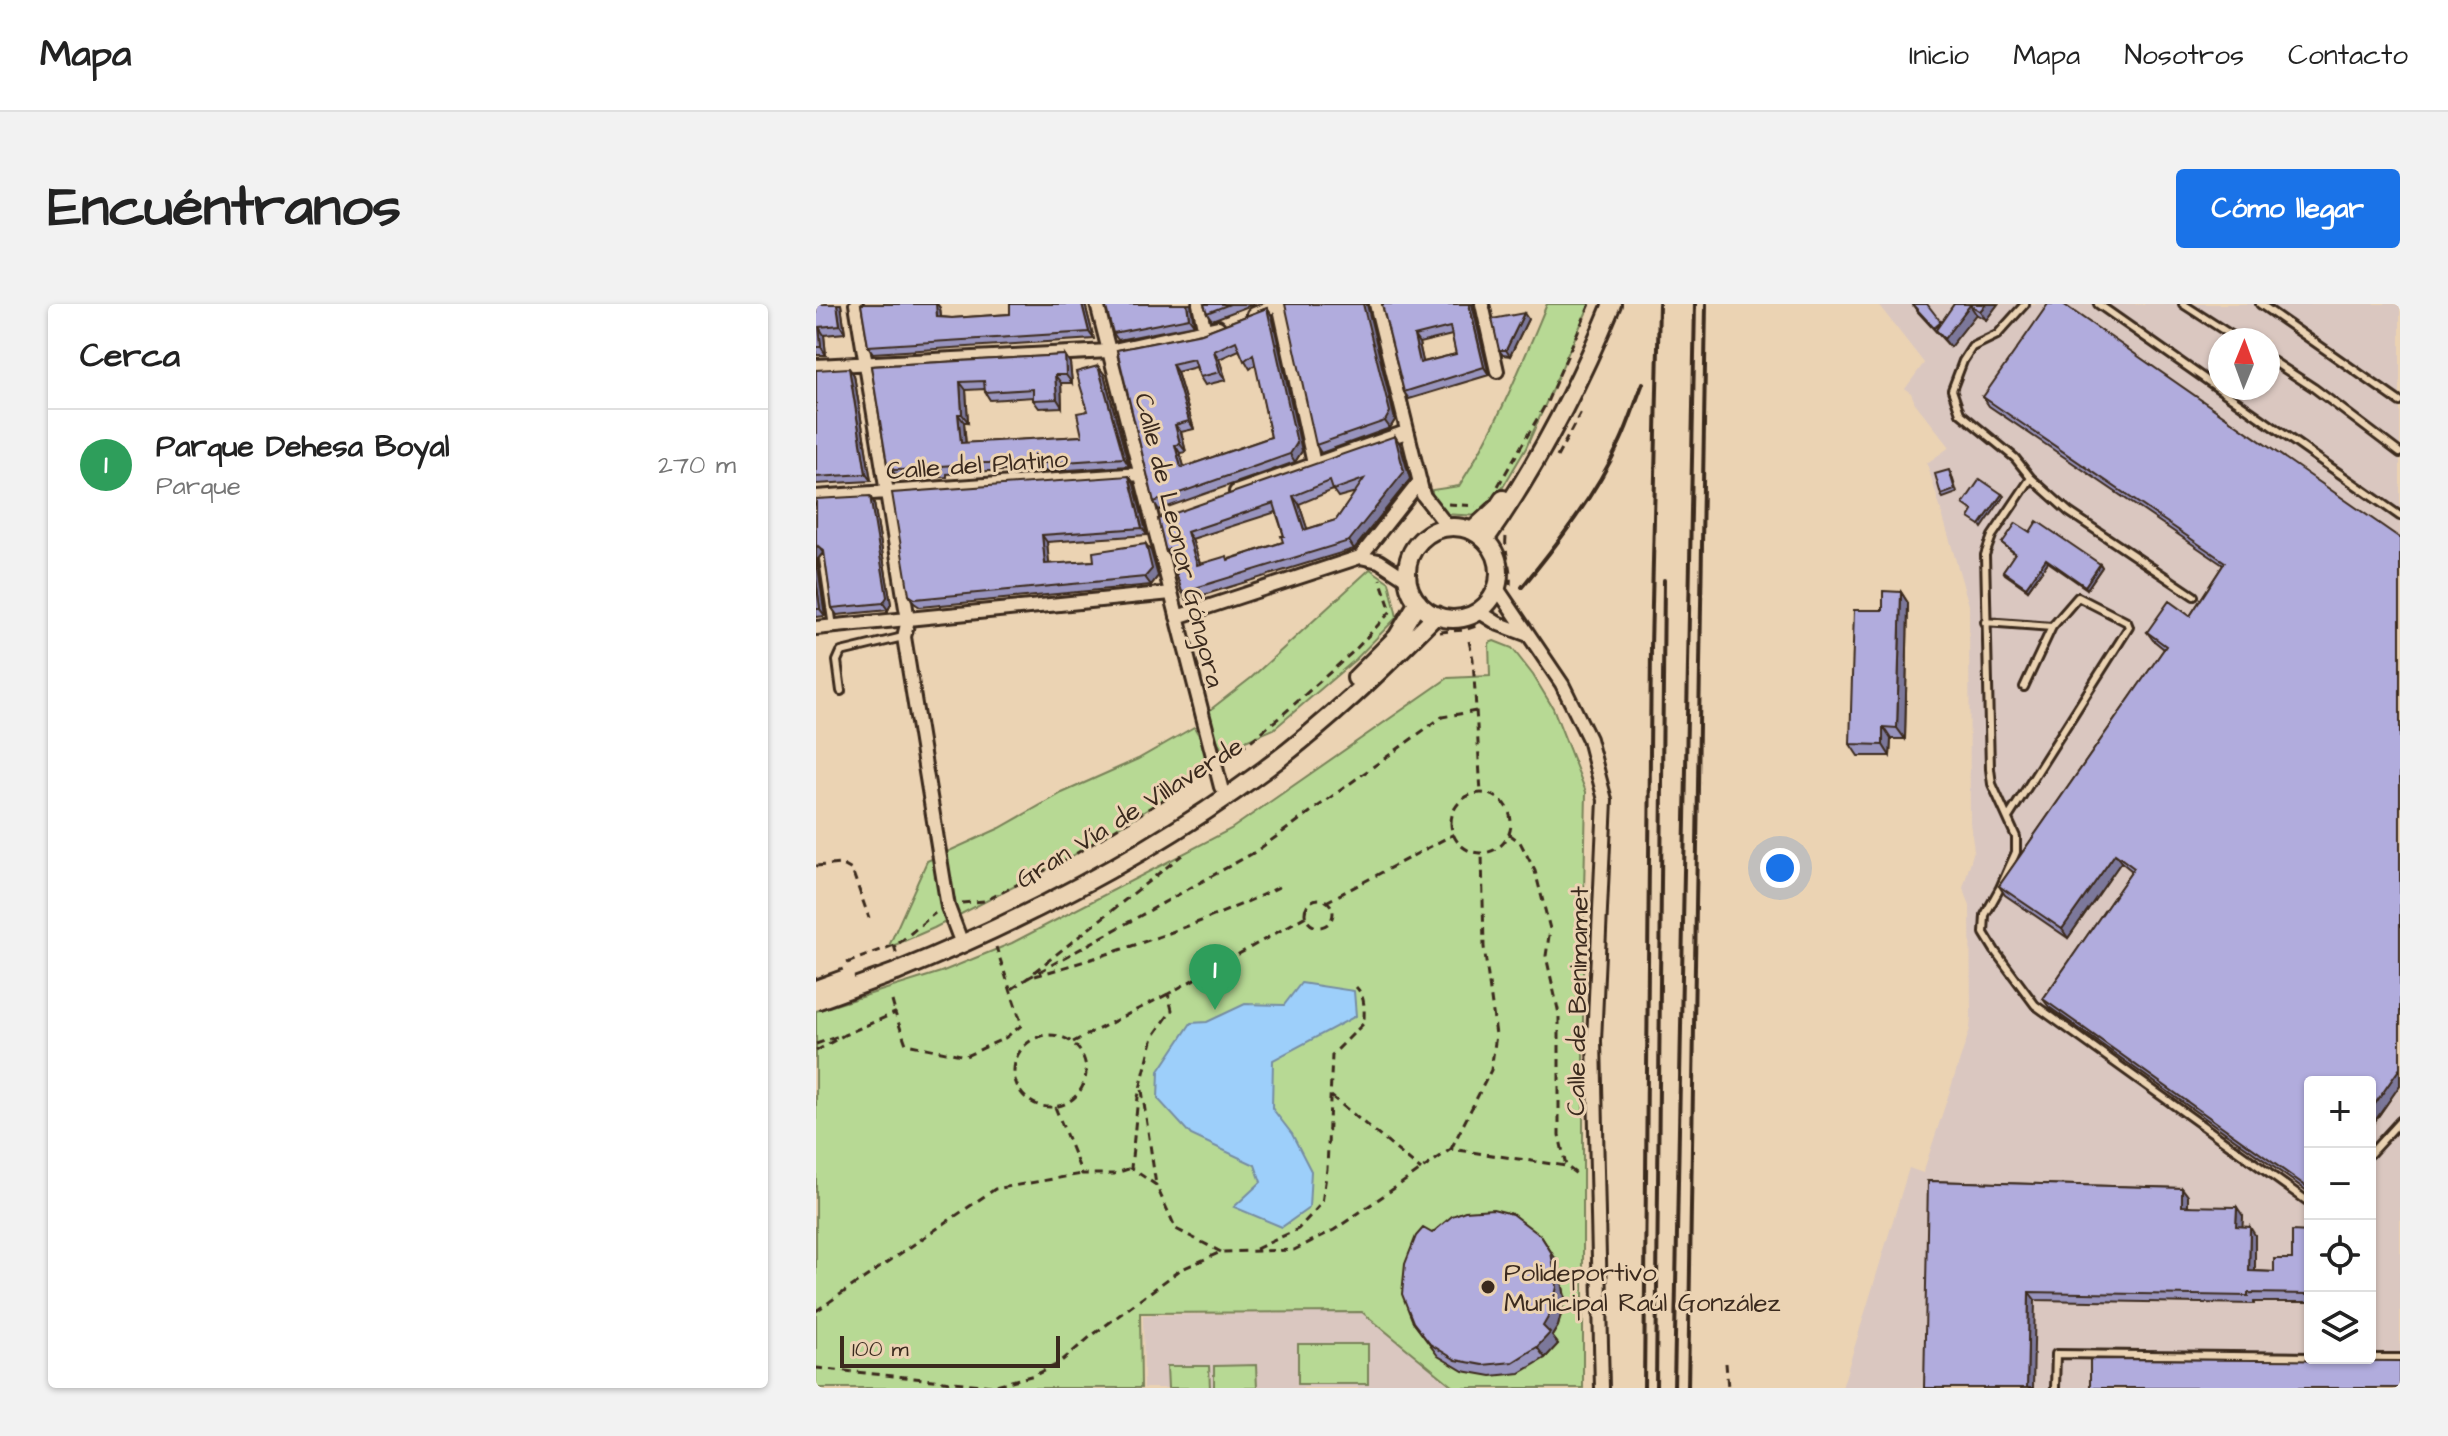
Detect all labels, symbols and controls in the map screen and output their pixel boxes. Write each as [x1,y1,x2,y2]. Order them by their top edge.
text: Mapa [40,29,131,81]
text: Inicio [1909,36,1969,75]
text: Mapa [2013,36,2080,75]
text: Nosotros [2124,36,2244,75]
text: Contacto [2288,36,2408,75]
text: Encuéntranos [48,169,401,247]
button: Cómo llegar [2176,169,2400,248]
north arrow [2208,328,2280,400]
text: Cerca [80,332,180,380]
street label: Calle de Leonor Góngora [1123,389,1233,692]
text: Parque Dehesa Boyal [156,426,450,468]
street label: Calle del Platino [885,441,1070,489]
text: 1 [104,447,108,483]
text: 270 m [658,447,736,483]
text: Parque [156,468,241,504]
street label: Gran Vía de Villaverde [1009,728,1250,897]
your location [1760,848,1800,888]
street label: Calle de Benimamet [1558,885,1598,1116]
pin: 1 [1189,944,1241,1010]
map controls [2304,1076,2376,1364]
button: + [2304,1076,2376,1148]
button: − [2304,1148,2376,1220]
button: locate [2304,1220,2376,1292]
place label: Polideportivo Municipal Raúl González [1504,1255,1781,1321]
marker: Polideportivo Municipal Raúl González [1479,1278,1497,1296]
button: layers [2304,1292,2376,1364]
scale bar [840,1332,1060,1368]
text: 100 m [852,1334,909,1365]

